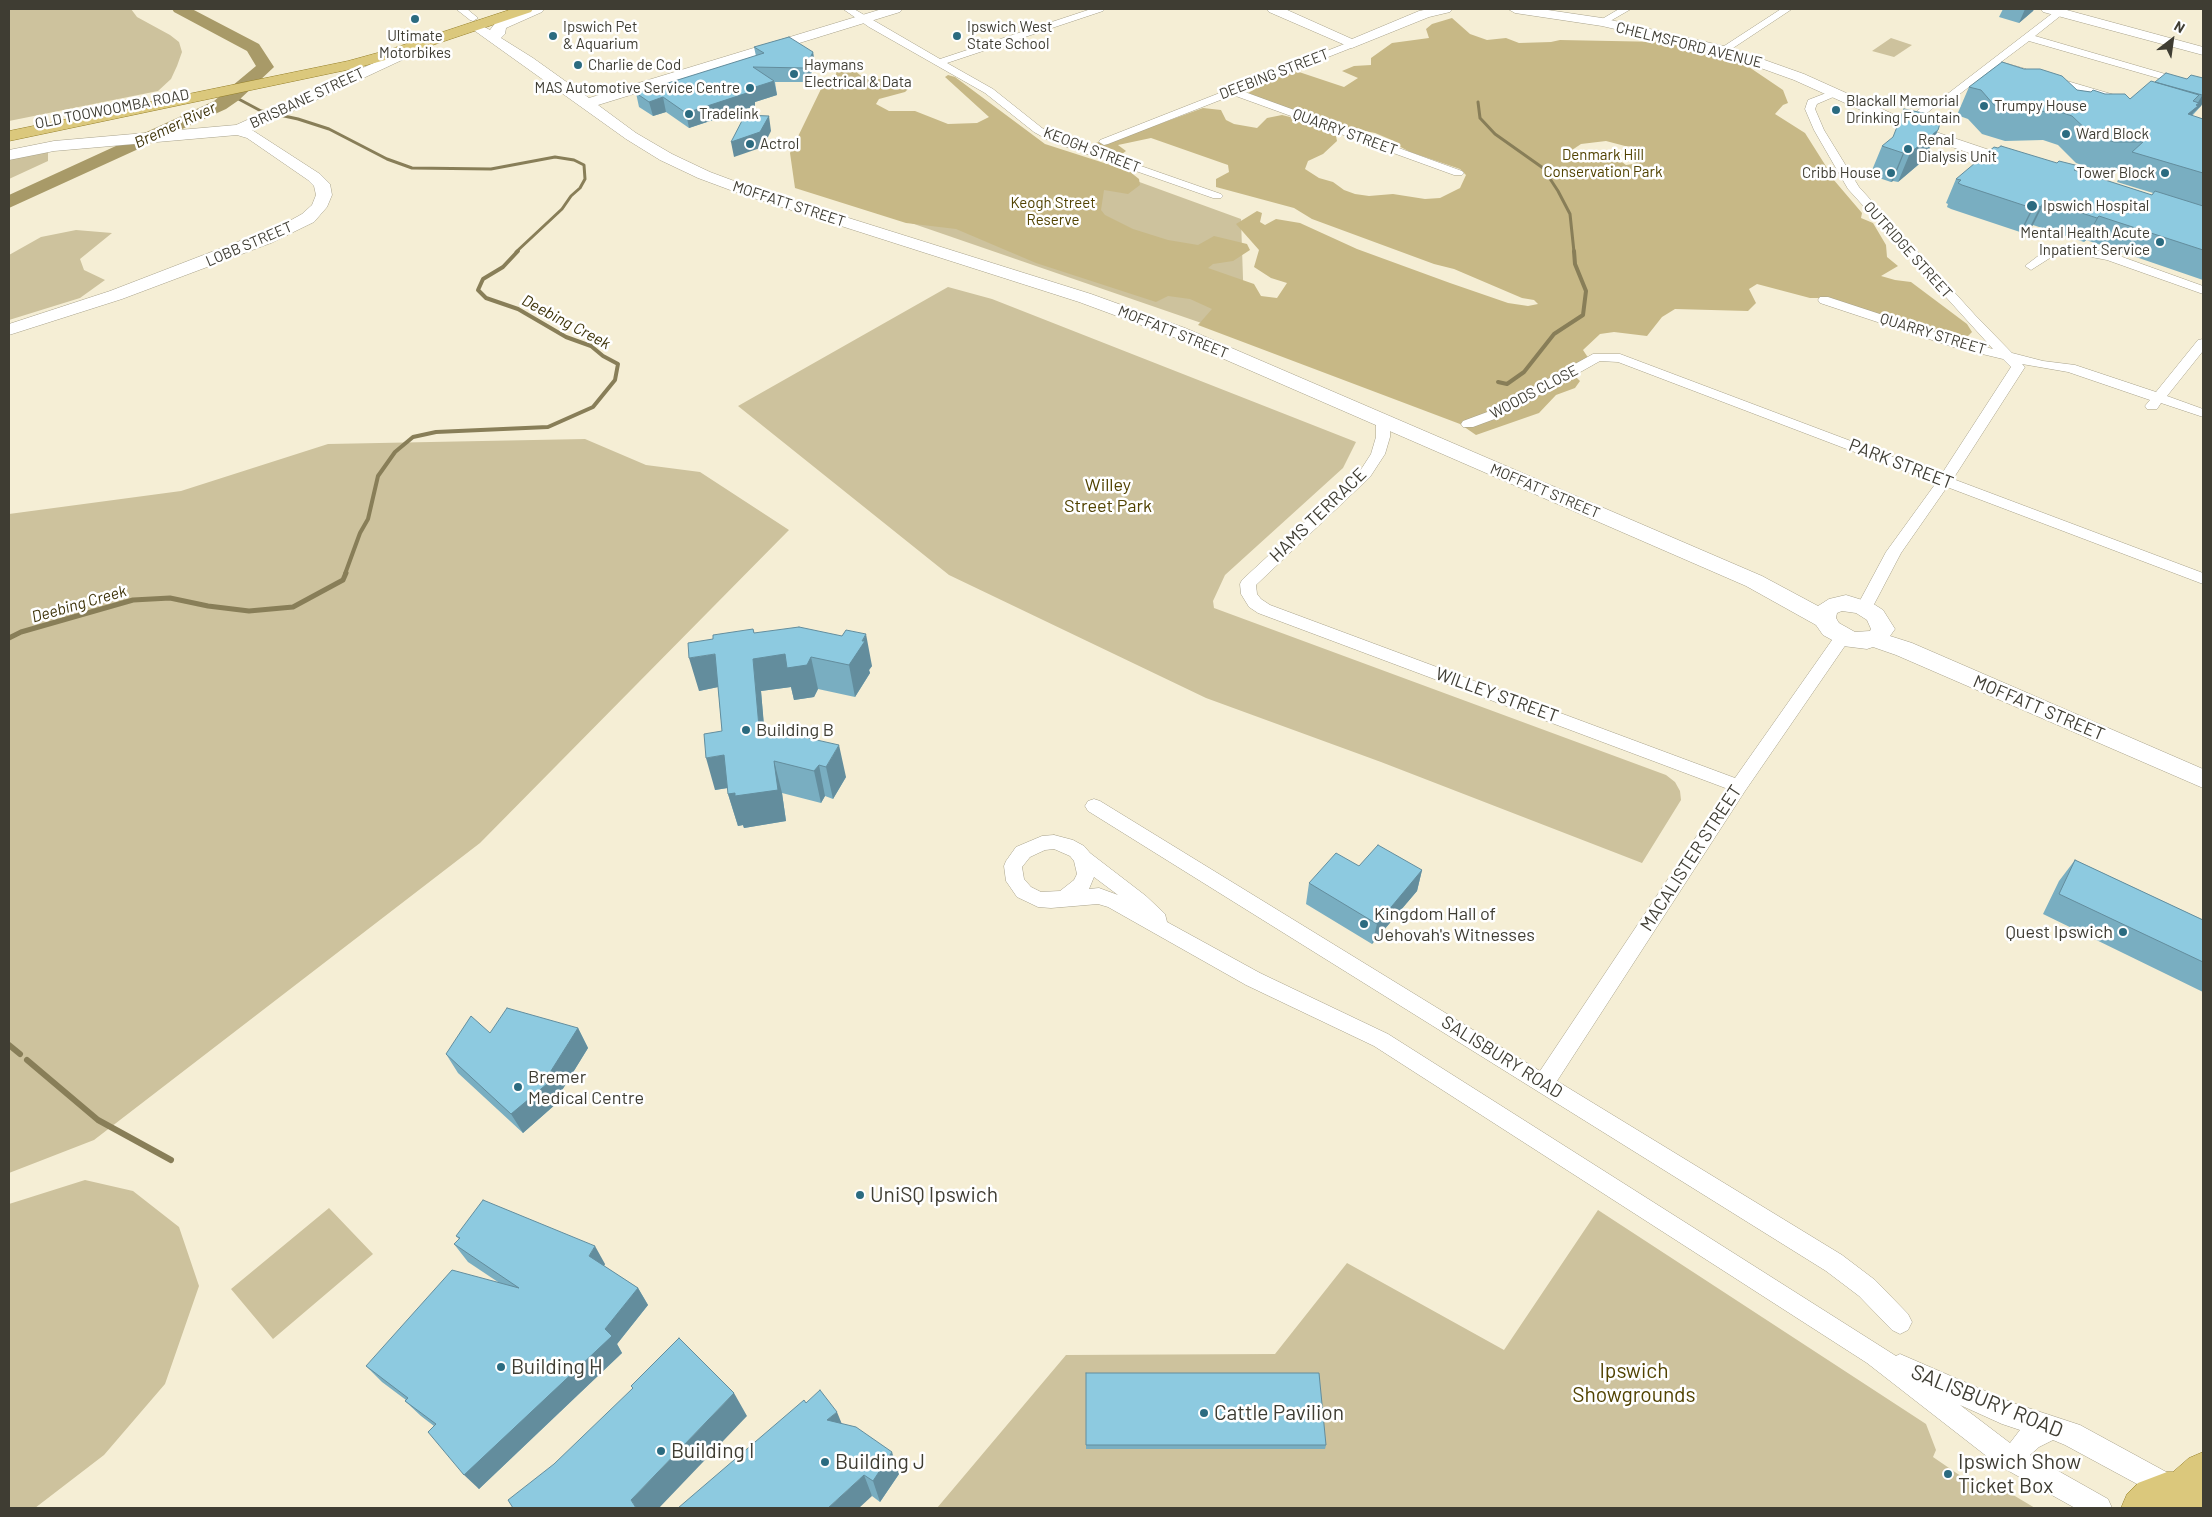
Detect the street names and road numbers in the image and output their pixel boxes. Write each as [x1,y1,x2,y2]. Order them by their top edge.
street label: CHELMSFORD AVENUE [1614,18,1764,72]
street label: DEEBING STREET [1217,45,1331,103]
street label: BRISBANE STREET [247,64,367,132]
street label: OLD TOOWOOMBA ROAD [33,85,191,133]
street label: QUARRY STREET [1290,105,1400,159]
street label: KEOGH STREET [1041,123,1143,177]
street label: MOFFATT STREET [730,177,848,231]
street label: OUTRIDGE STREET [1860,198,1956,302]
street label: LOBB STREET [203,218,295,270]
street label: MOFFATT STREET [1115,302,1231,362]
street label: QUARRY STREET [1878,309,1988,359]
street label: WOODS CLOSE [1487,361,1581,423]
street label: PARK STREET [1846,434,1956,494]
street label: MOFFATT STREET [1487,460,1603,522]
street label: HAMS TERRACE [1265,463,1371,567]
street label: WILLEY STREET [1433,663,1561,727]
street label: MOFFATT STREET [1970,671,2108,745]
street label: MACALISTER STREET [1636,781,1746,935]
street label: SALISBURY ROAD [1437,1011,1567,1103]
street label: SALISBURY ROAD [1907,1359,2067,1443]

